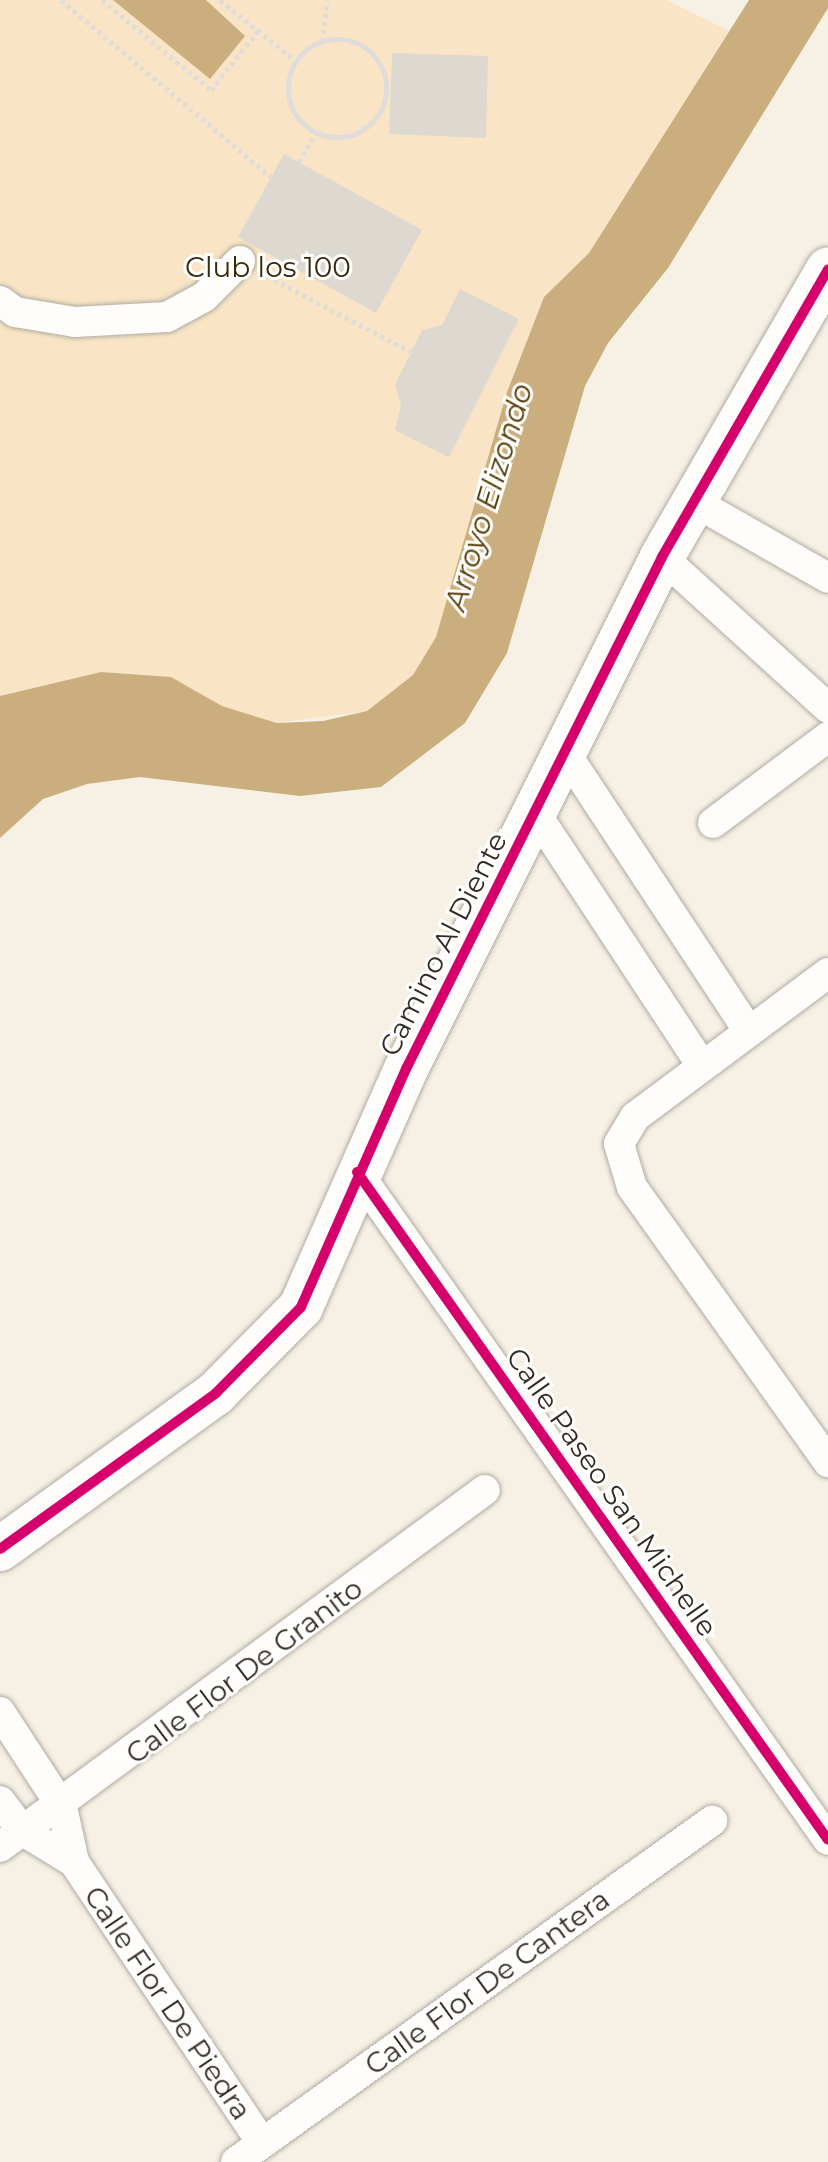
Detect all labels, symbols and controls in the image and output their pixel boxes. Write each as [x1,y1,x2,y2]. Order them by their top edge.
park label: Club los 100 [185,250,351,284]
water label: Arroyo Elizondo [437,379,541,615]
street label: Camino Al Diente [372,827,514,1061]
street label: Calle Paseo San Michelle [499,1341,725,1643]
street label: Calle Flor De Granito [119,1571,369,1771]
street label: Calle Flor De Piedra [77,1880,259,2126]
street label: Calle Flor De Cantera [358,1882,616,2082]

